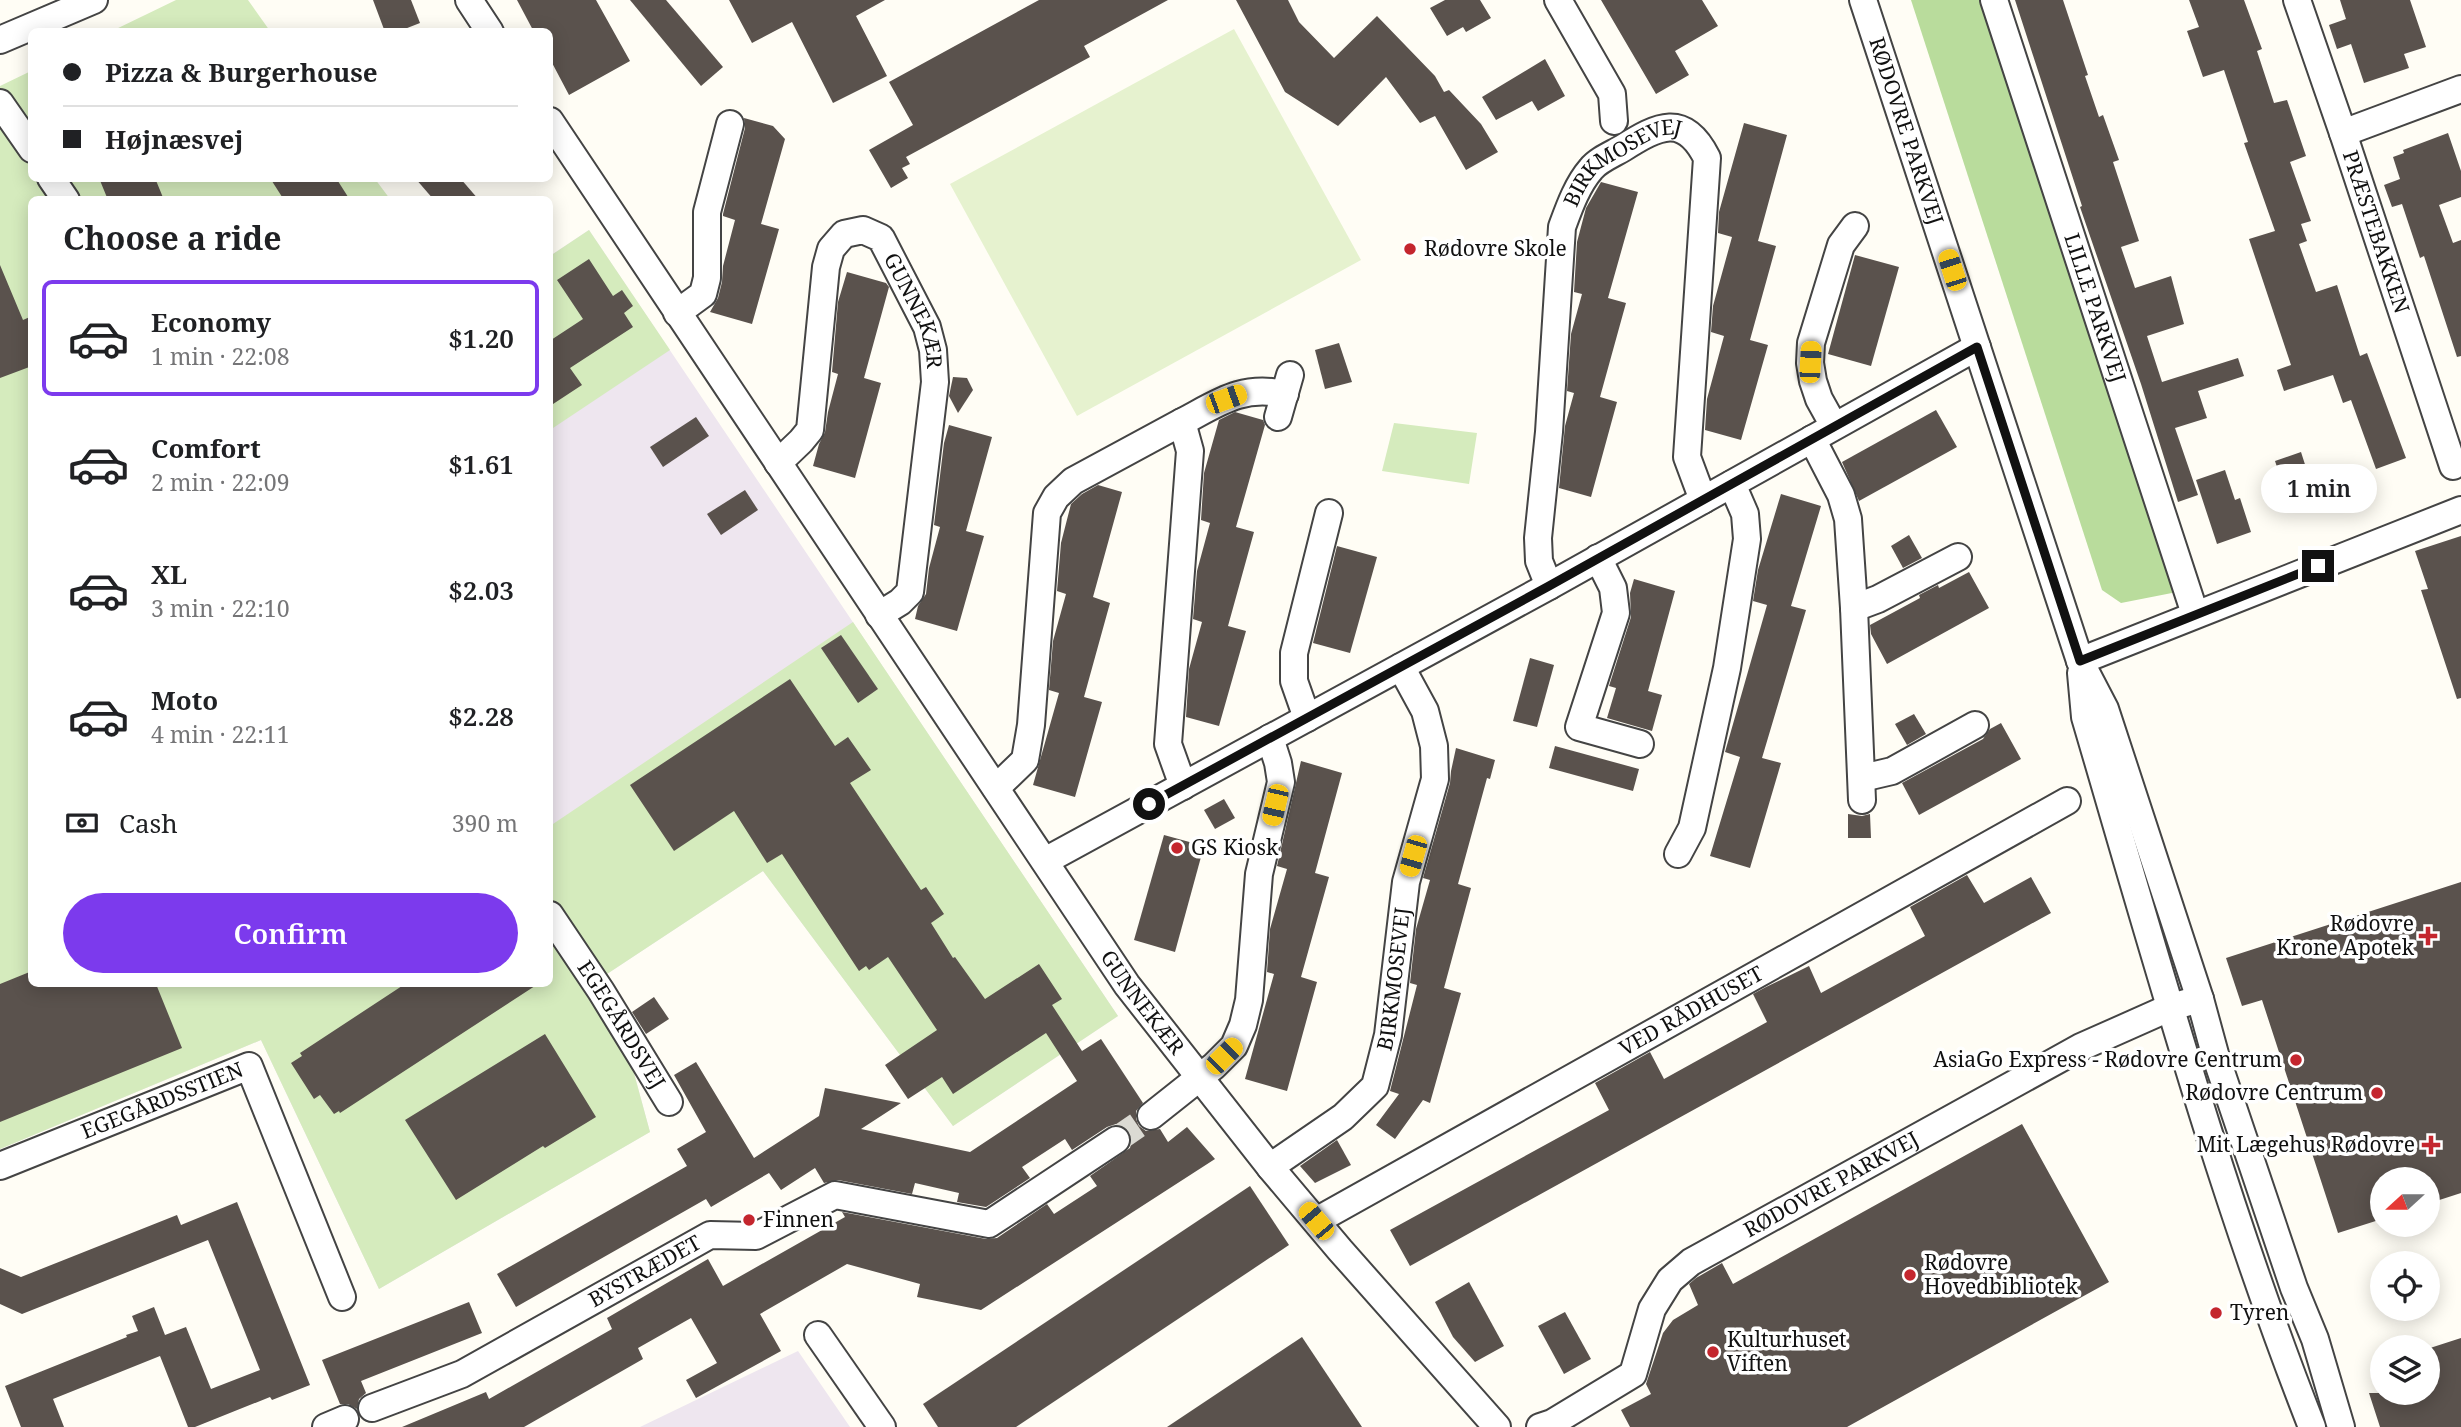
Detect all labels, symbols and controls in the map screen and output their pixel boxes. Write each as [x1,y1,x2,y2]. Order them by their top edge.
street label: RØDOVRE PARKVEJ [1863,33,1951,228]
text: Pizza & Burgerhouse [105,54,378,90]
street label: BIRKMOSEVEJ [1556,112,1685,211]
text: Højnæsvej [105,121,243,157]
street label: PRÆSTEBAKKEN [2337,147,2417,317]
text: Choose a ride [63,216,282,259]
street label: LILLE PARKVEJ [2058,229,2133,386]
place label: Rødovre Skole [1424,234,1567,262]
marker: Rødovre Skole [1402,241,1418,257]
car [1936,247,1969,293]
street label: GUNNEKÆR [878,248,949,369]
text: Economy [151,304,271,340]
icon: car [67,307,130,370]
text: $1.20 [448,320,514,356]
text: 1 min · 22:08 [151,340,289,372]
car [1799,340,1822,384]
car [1203,382,1250,416]
text: Comfort [151,430,261,466]
icon: car [67,433,130,496]
text: $1.61 [448,446,514,482]
callout: 1 min [2260,464,2376,514]
text: 2 min · 22:09 [151,466,289,498]
text: 1 min [2287,472,2351,504]
route end [2302,550,2334,582]
text: XL [151,556,187,592]
icon: car [67,559,130,622]
text: $2.03 [448,572,514,608]
text: 3 min · 22:10 [151,592,289,624]
text: Moto [151,682,218,718]
icon: car [67,685,130,748]
text: $2.28 [448,698,514,734]
text: 4 min · 22:11 [151,718,289,750]
car [1261,782,1290,828]
route start [1133,788,1165,820]
icon: cash [63,804,101,842]
text: Cash [119,805,178,841]
text: 390 m [452,807,518,839]
place label: GS Kiosk [1191,833,1279,861]
car [1398,833,1429,879]
marker: GS Kiosk [1169,840,1185,856]
button: Confirm [63,893,518,973]
street label: BIRKMOSEVEJ [1370,906,1416,1053]
place label: Rødovre Krone Apotek [2276,909,2415,961]
marker: Rødovre Krone Apotek [2420,928,2436,944]
street label: GUNNEKÆR [1095,944,1191,1060]
street label: EGEGÅRDSVEJ [572,955,673,1094]
street label: VED RÅDHUSET [1614,959,1768,1062]
car [1202,1034,1247,1078]
place label: AsiaGo Express - Rødovre Centrum [1933,1045,2282,1073]
marker: AsiaGo Express - Rødovre Centrum [2288,1052,2304,1068]
street label: EGEGÅRDSSTIEN [77,1055,247,1145]
place label: Rødovre Centrum [2185,1078,2363,1106]
marker: Rødovre Centrum [2369,1085,2385,1101]
street label: RØDOVRE PARKVEJ [1738,1124,1923,1243]
place label: Mit Lægehus Rødovre [2197,1130,2415,1158]
marker: Mit Lægehus Rødovre [2421,1135,2441,1155]
north arrow [2370,1167,2440,1237]
map controls [2370,1167,2440,1405]
car [1295,1198,1338,1244]
place label: Finnen [763,1205,834,1233]
marker: Finnen [741,1212,757,1228]
street label: BYSTRÆDET [583,1228,706,1313]
place label: Rødovre Hovedbibliotek [1924,1248,2079,1300]
button: locate [2370,1251,2440,1321]
marker: Rødovre Hovedbibliotek [1902,1267,1918,1283]
place label: Tyren [2230,1298,2289,1326]
marker: Tyren [2208,1305,2224,1321]
place label: Kulturhuset Viften [1727,1325,1847,1377]
button: layers [2370,1335,2440,1405]
marker: Kulturhuset Viften [1705,1344,1721,1360]

